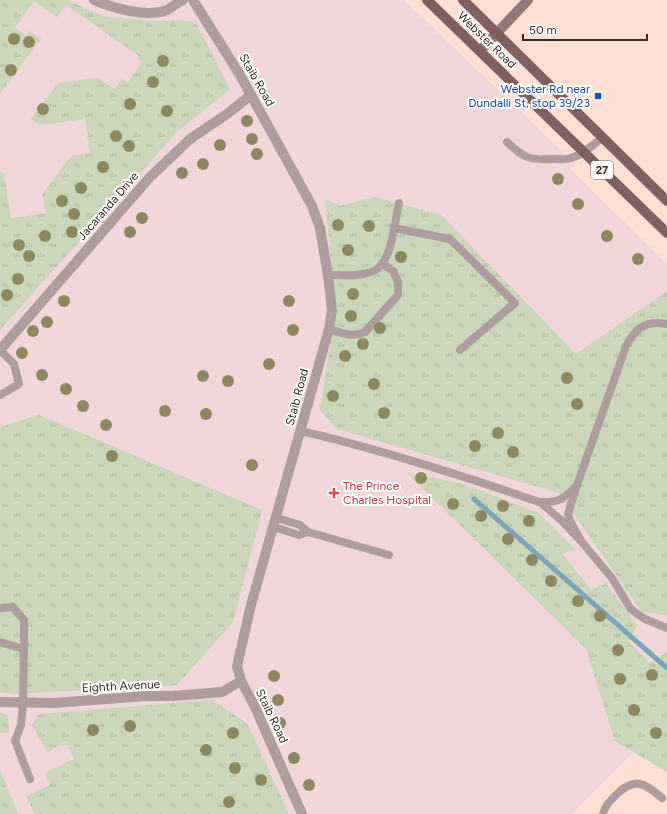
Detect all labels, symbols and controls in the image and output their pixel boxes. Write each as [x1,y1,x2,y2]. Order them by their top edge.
street label: Webster Road [455,9,519,71]
scale bar [523,16,647,42]
text: 50 m [529,23,557,37]
street label: Staib Road [236,51,278,109]
place label: Webster Rd near Dundalli St, stop 39/23 [468,82,590,110]
marker: Webster Rd near Dundalli St, stop 39/23 [593,91,603,101]
road number: 27 [591,161,613,179]
street label: Jacaranda Drive [75,169,142,243]
street label: Staib Road [283,367,311,427]
place label: The Prince Charles Hospital [343,479,431,507]
marker: The Prince Charles Hospital [328,487,340,499]
street label: Eighth Avenue [81,677,161,695]
street label: Staib Road [253,687,291,745]

